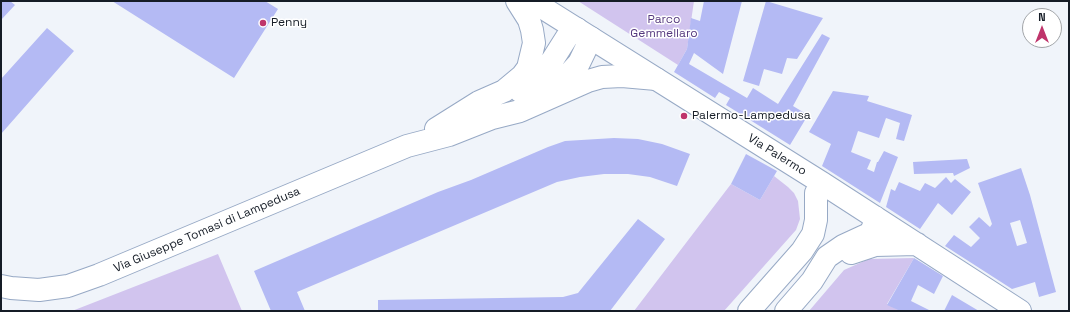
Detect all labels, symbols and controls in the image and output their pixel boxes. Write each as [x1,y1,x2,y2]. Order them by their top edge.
north arrow [1022,8,1062,48]
text: N [1038,10,1046,24]
park label: Parco Gemmellaro [630,13,698,41]
place label: Penny [271,16,307,30]
marker: Penny [258,18,268,28]
place label: Palermo-Lampedusa [692,109,811,123]
marker: Palermo-Lampedusa [679,111,689,121]
street label: Via Palermo [745,131,809,179]
street label: Via Giuseppe Tomasi di Lampedusa [112,184,302,276]

